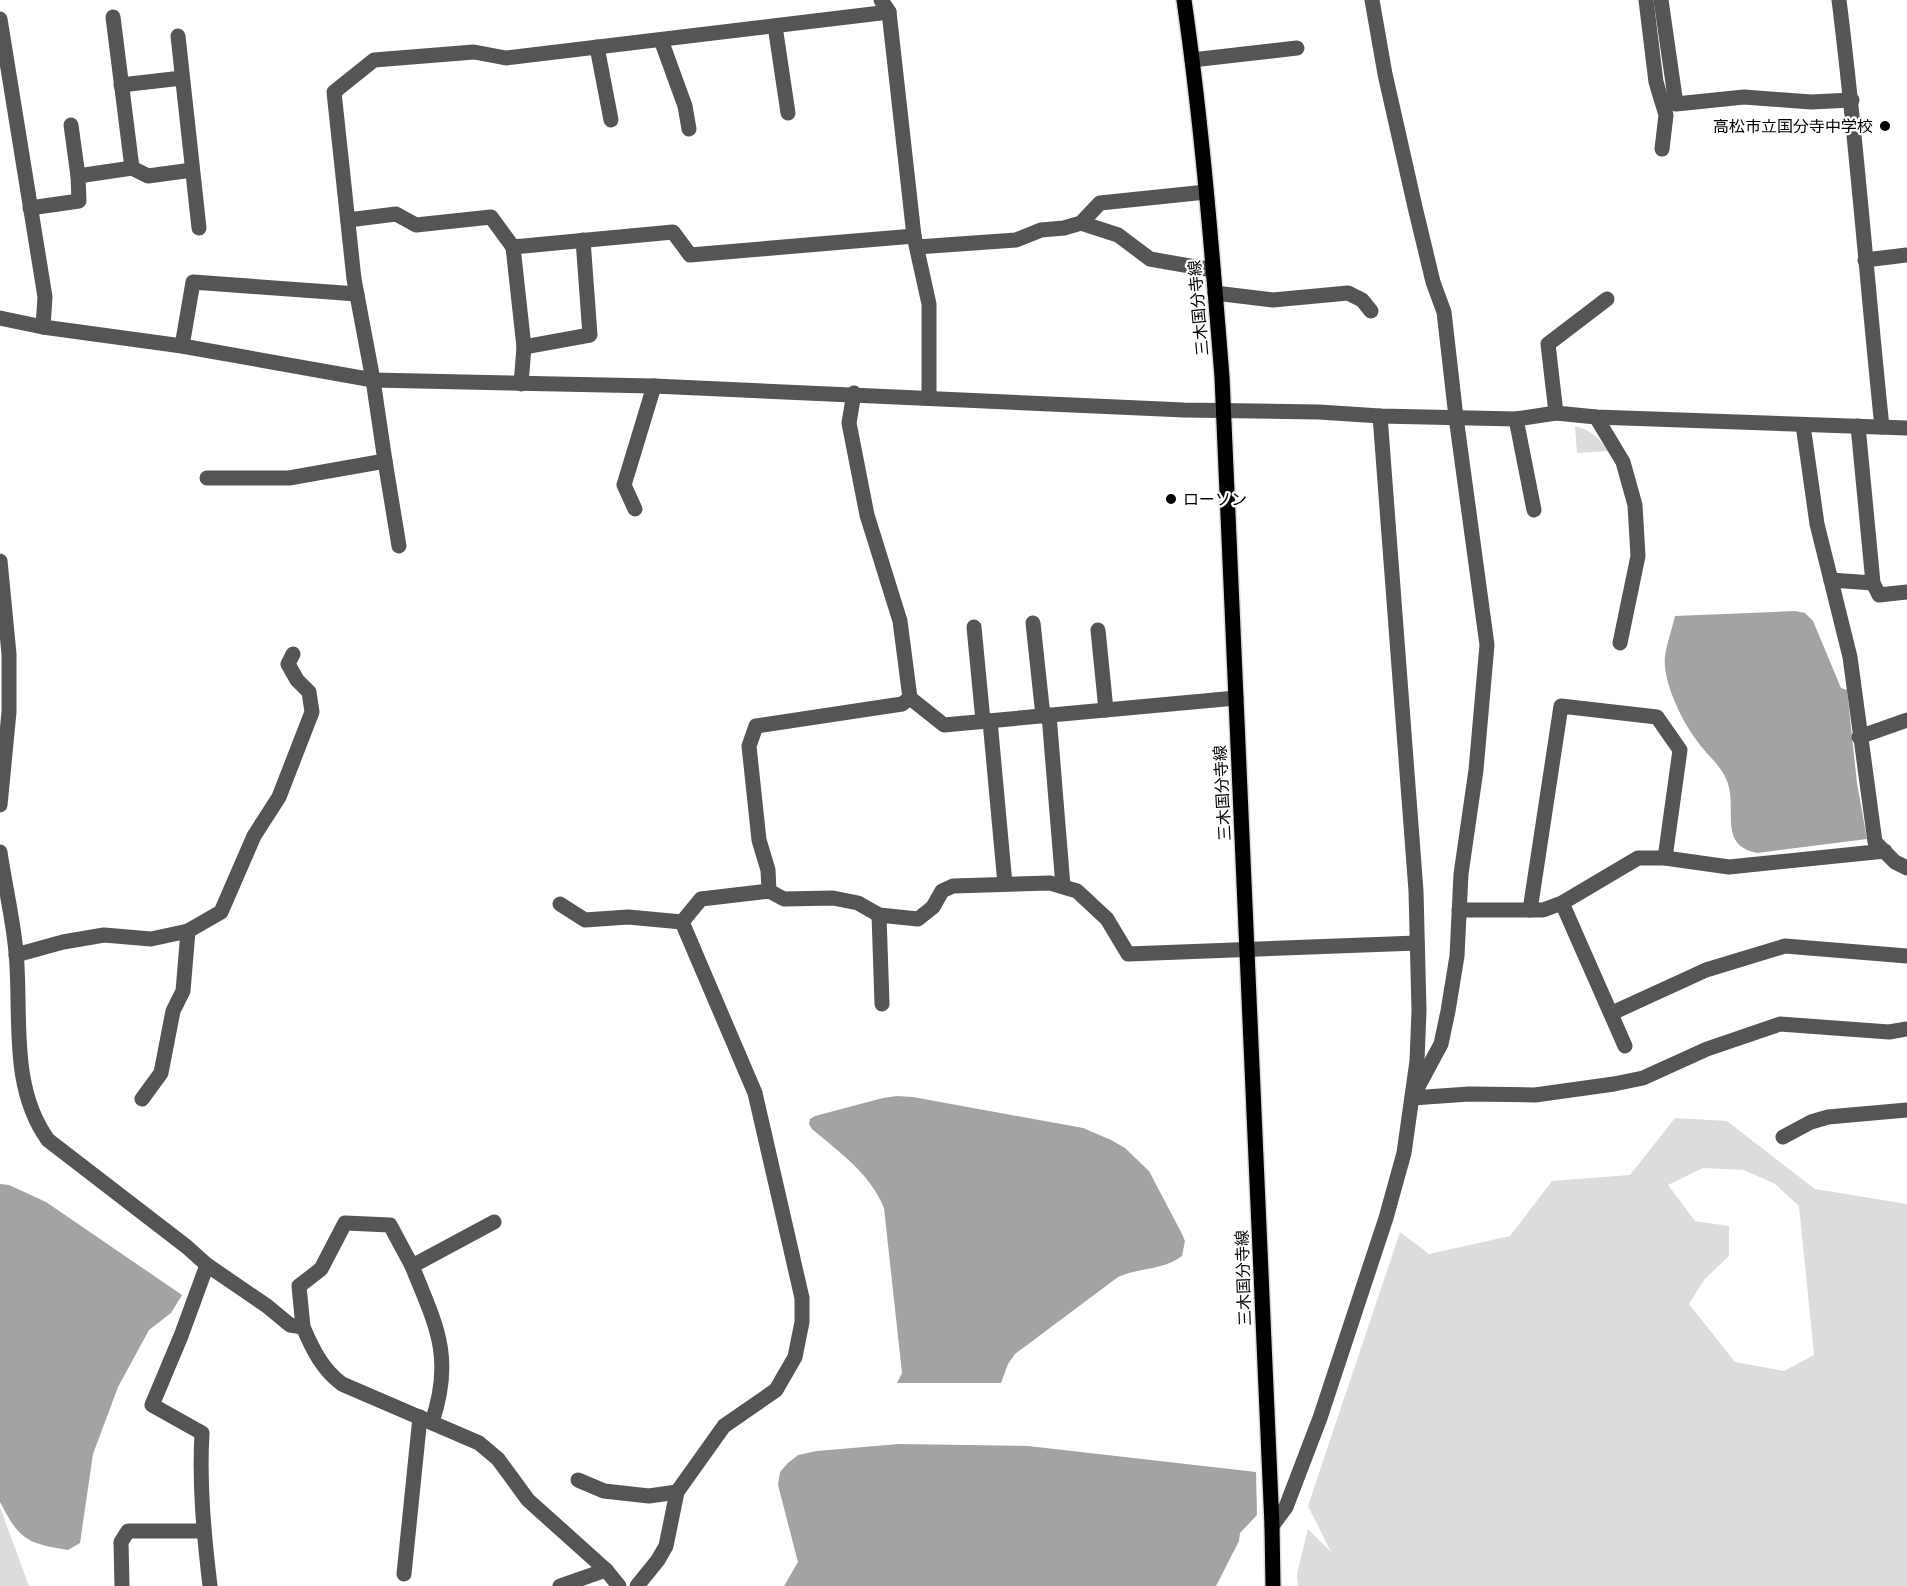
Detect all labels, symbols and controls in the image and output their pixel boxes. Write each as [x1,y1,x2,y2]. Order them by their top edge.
place label: 高松市立国分寺中学校 [1713,116,1873,136]
marker: 高松市立国分寺中学校 [1878,119,1892,133]
street label: 三木国分寺線 [1184,259,1212,357]
place label: ローソン [1183,489,1247,509]
marker: ローソン [1164,492,1178,506]
street label: 三木国分寺線 [1210,745,1234,841]
street label: 三木国分寺線 [1231,1230,1255,1326]

